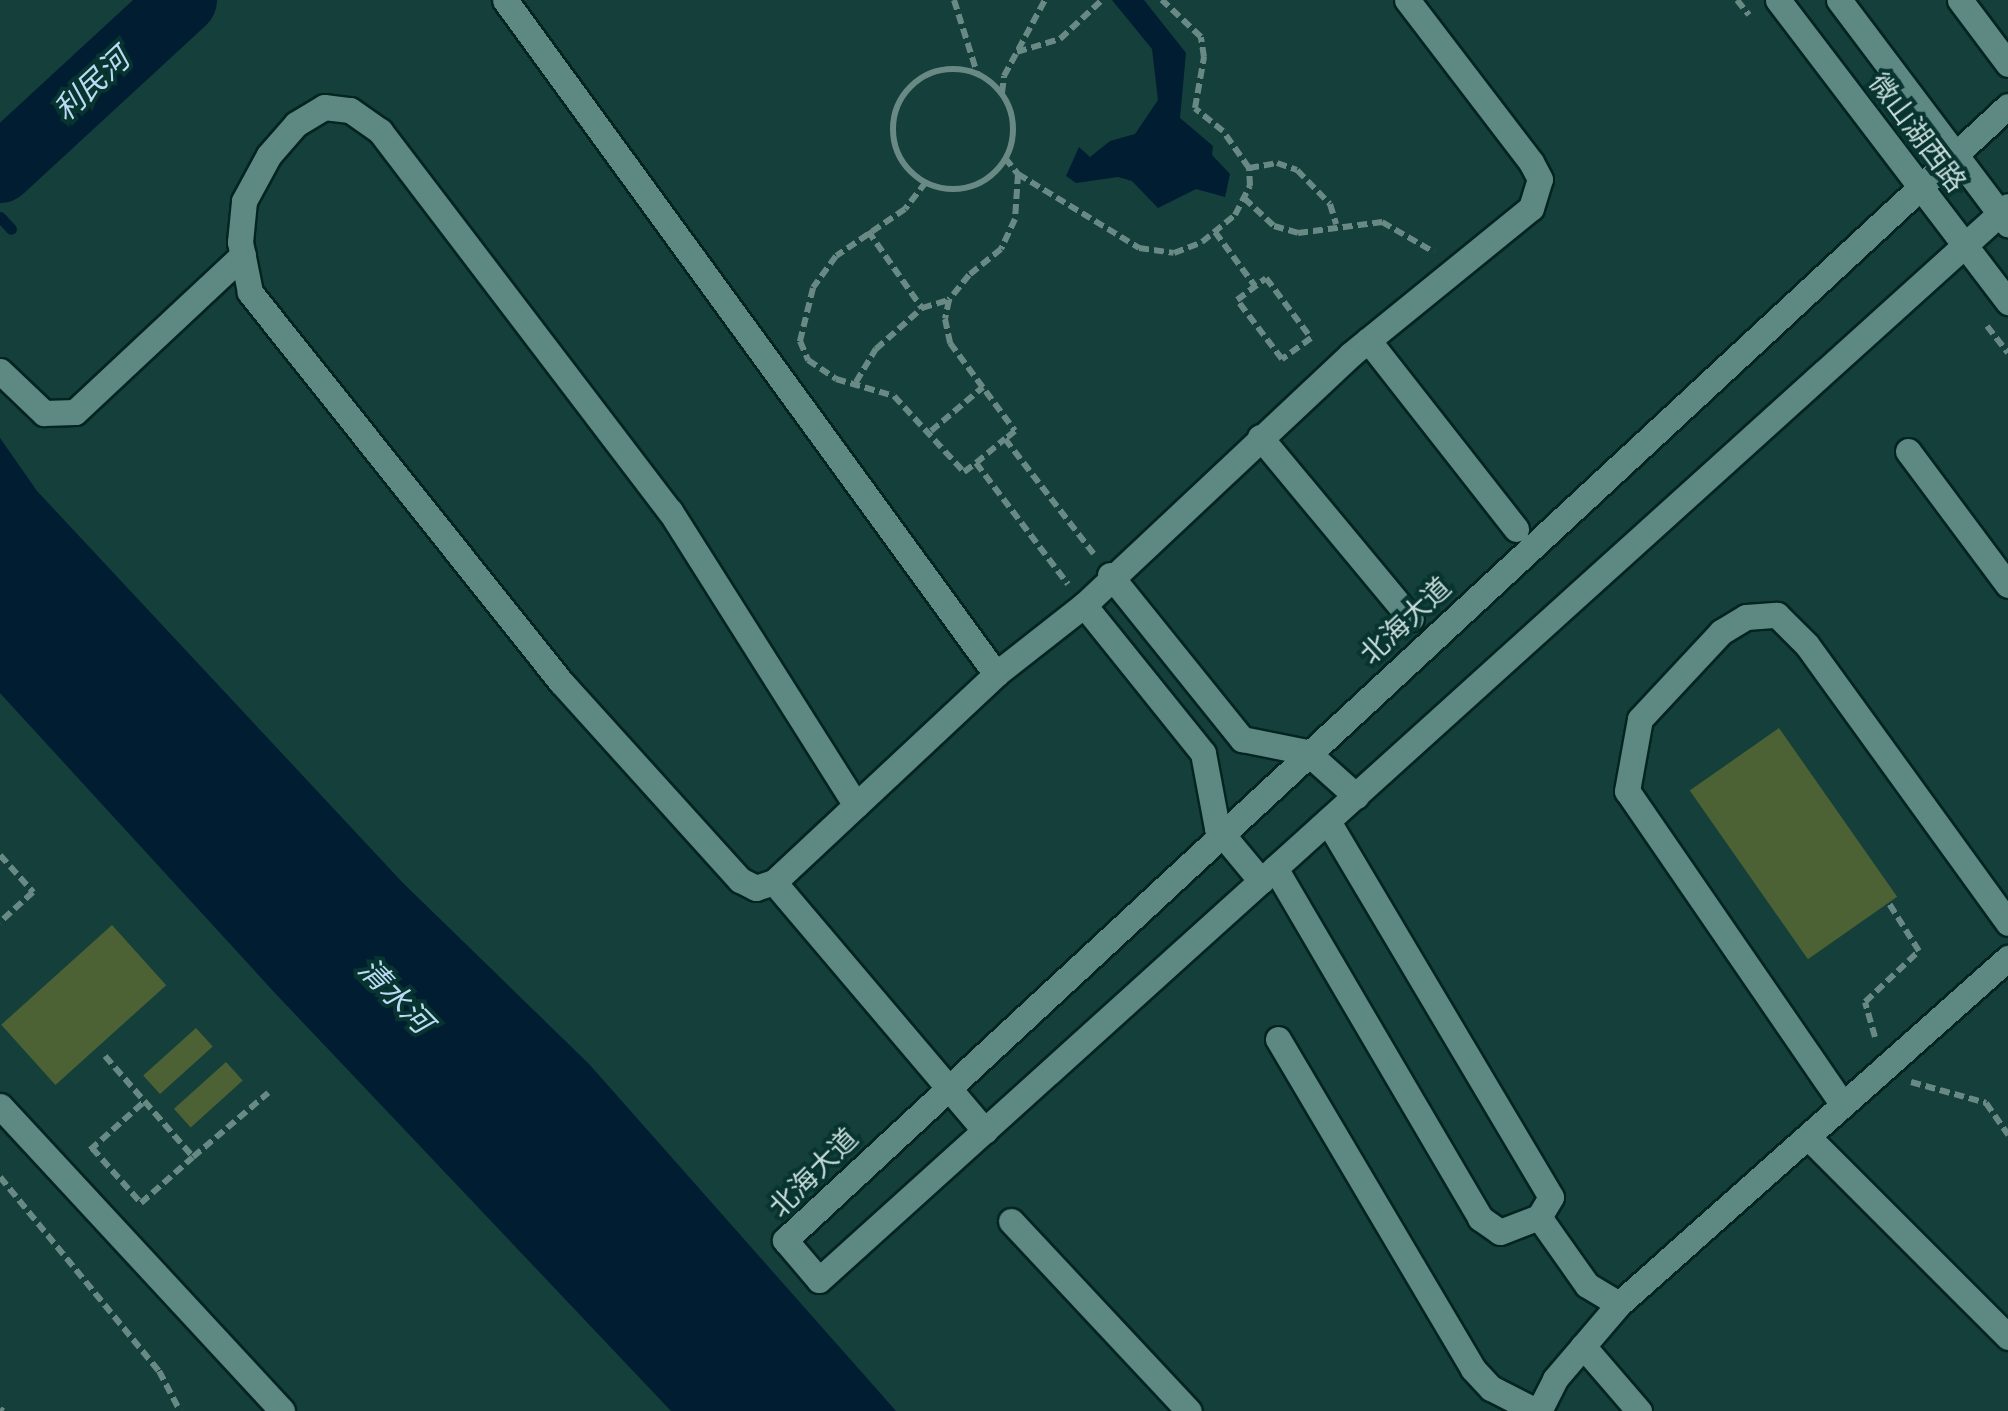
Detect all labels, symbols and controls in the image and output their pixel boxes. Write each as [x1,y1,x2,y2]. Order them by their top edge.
water label: 利民河 [47,41,137,129]
street label: 微山湖西路 [1861,67,1973,199]
street label: 北海大道 [1354,571,1458,671]
water label: 清水河 [351,951,439,1041]
street label: 北海大道 [763,1122,865,1224]

